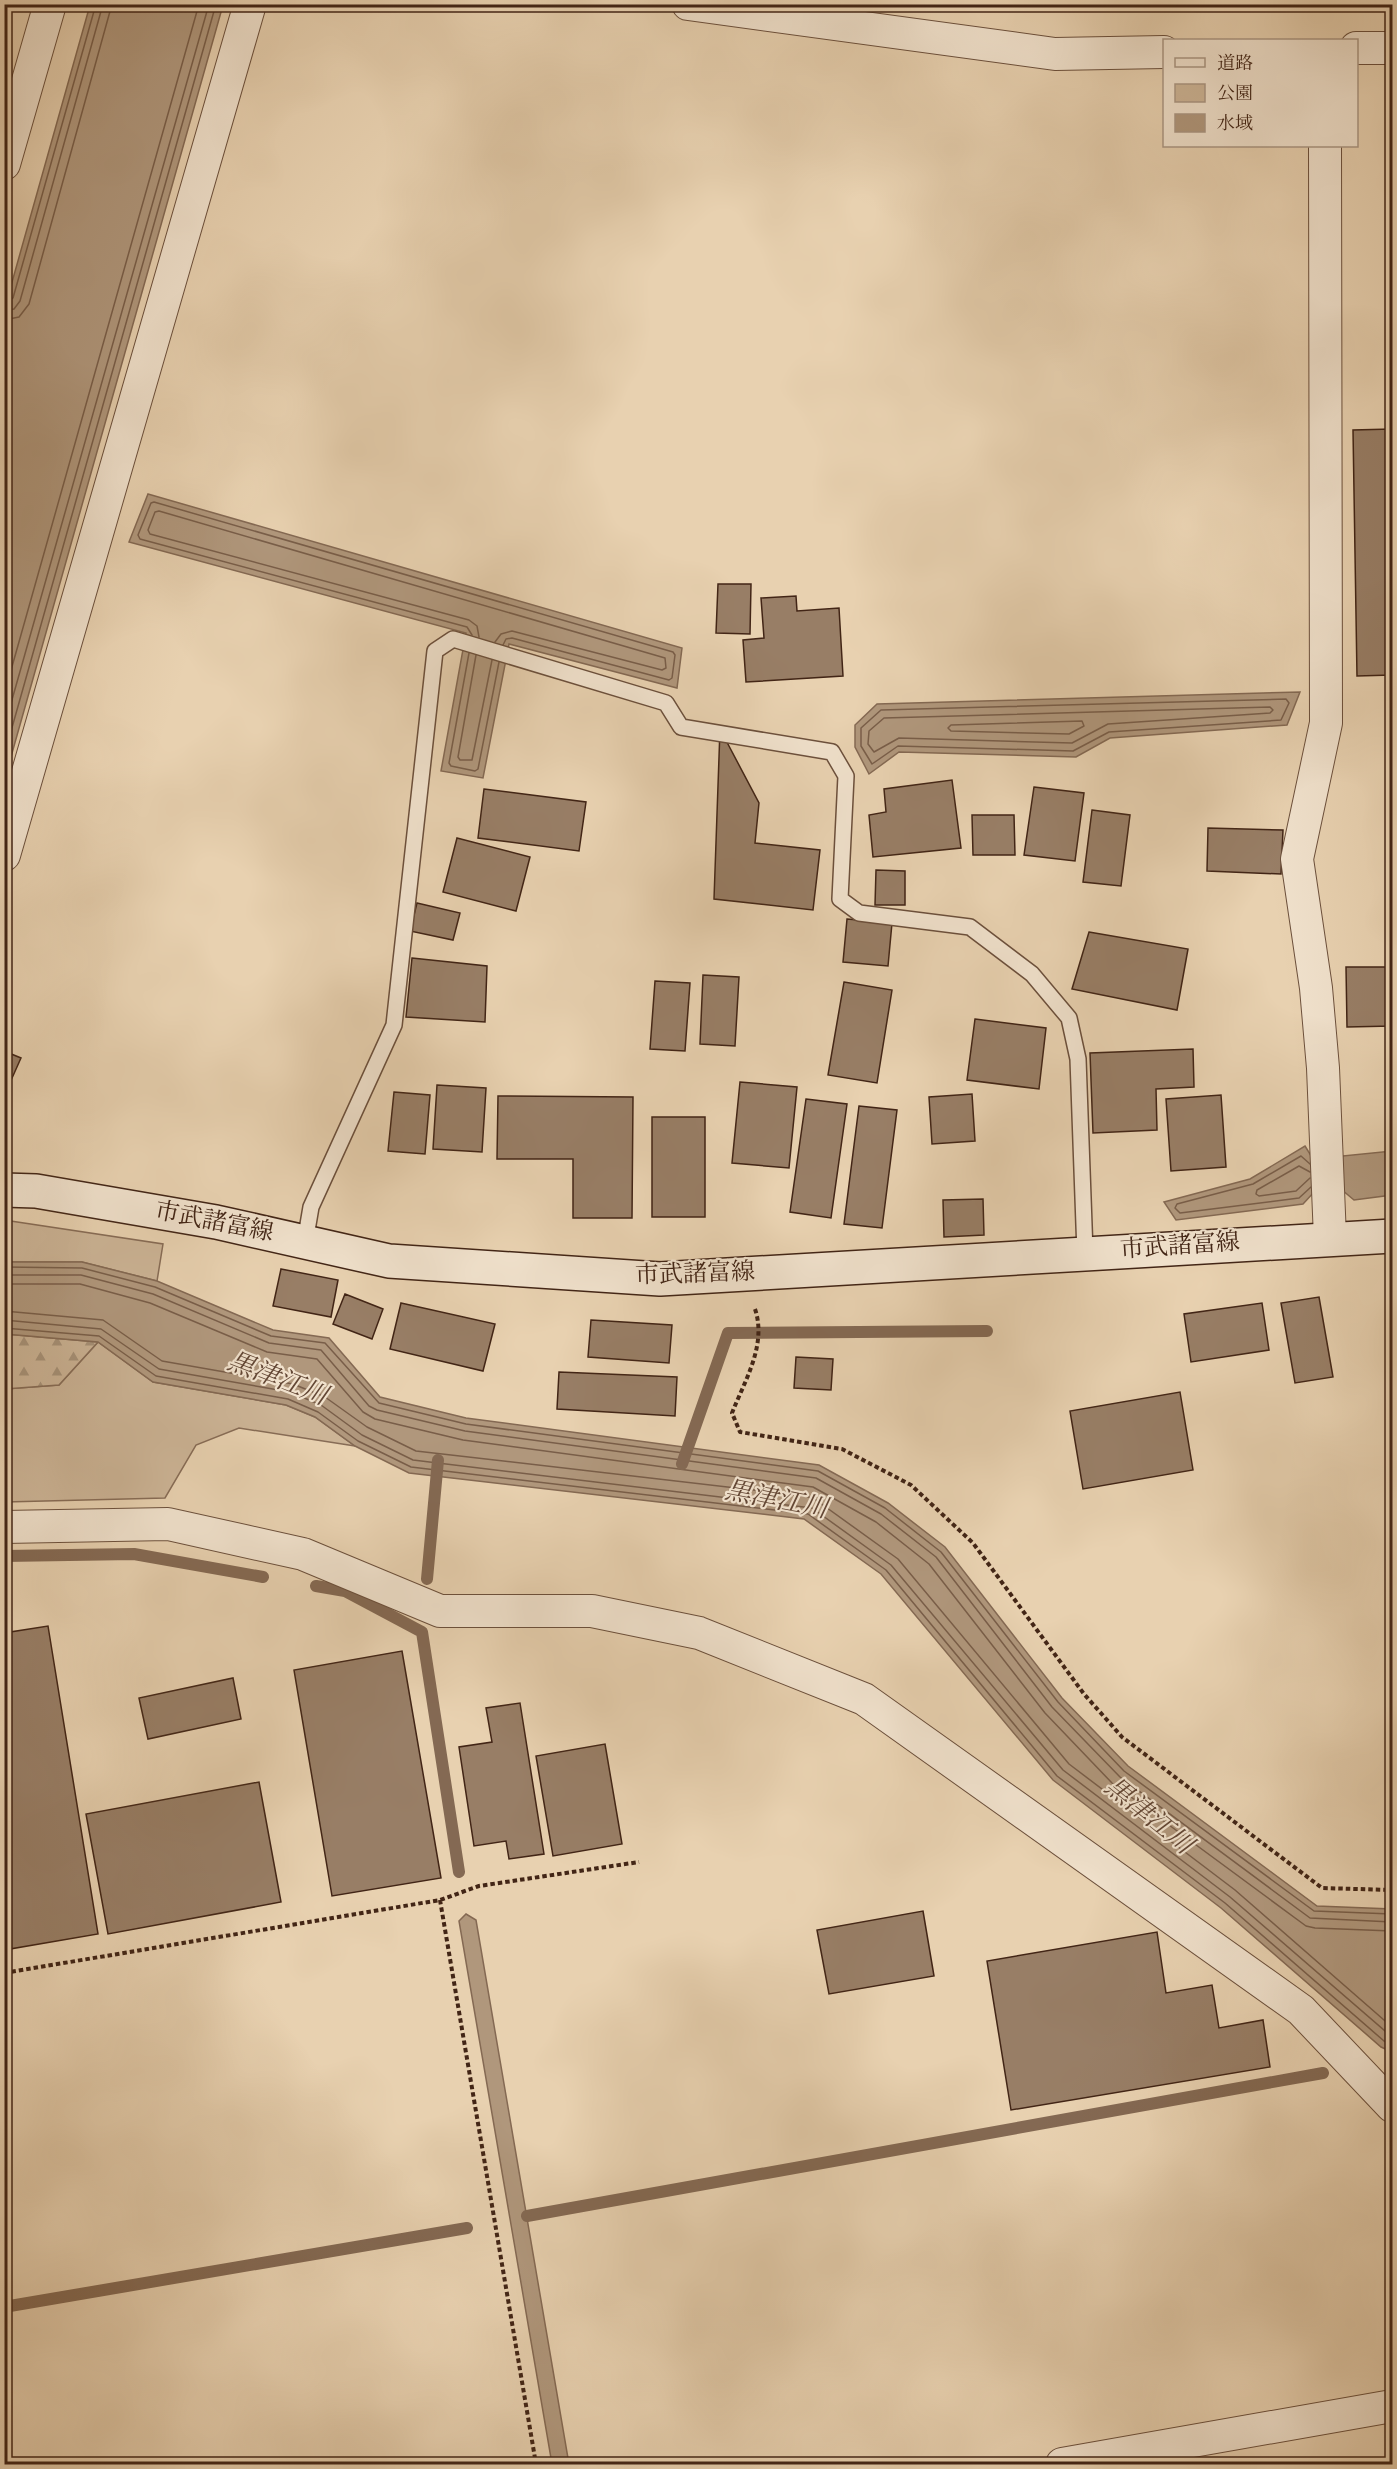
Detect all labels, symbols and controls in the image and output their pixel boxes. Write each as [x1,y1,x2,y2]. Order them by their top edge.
legend [1163,39,1358,147]
text: 道路 [1217,52,1253,78]
text: 公園 [1217,82,1253,108]
text: 水域 [1217,112,1253,138]
street label: 市武諸富線 [152,1195,276,1251]
street label: 市武諸富線 [1119,1226,1241,1268]
street label: 市武諸富線 [634,1256,756,1294]
water label: 黒津江川 [222,1344,335,1417]
water label: 黒津江川 [721,1473,834,1530]
water label: 黒津江川 [1096,1770,1202,1866]

